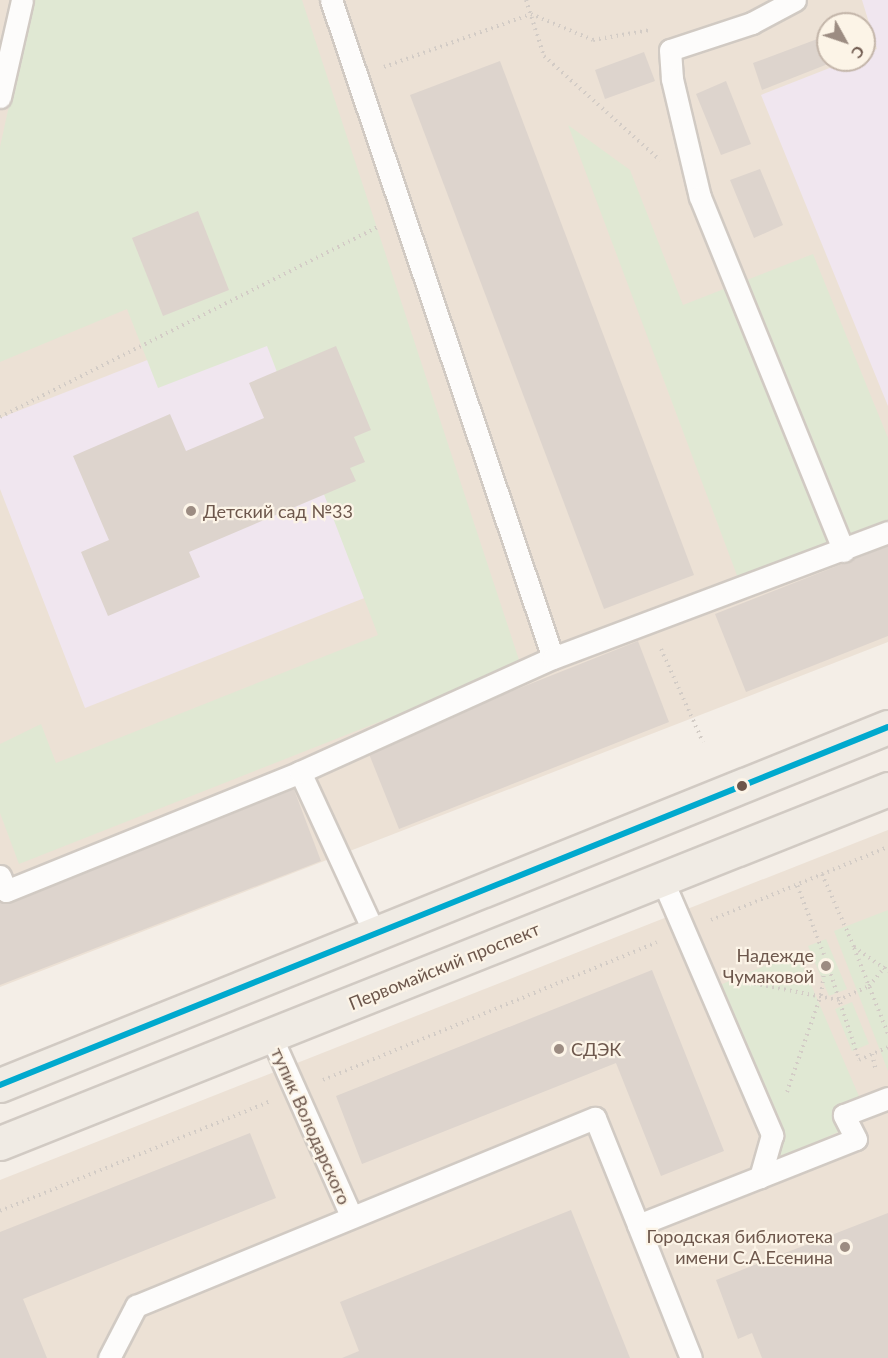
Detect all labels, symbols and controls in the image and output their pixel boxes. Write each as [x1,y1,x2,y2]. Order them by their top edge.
north arrow [816,12,876,72]
text: С [848,42,869,63]
place label: Детский сад №33 [203,500,353,522]
marker: Детский сад №33 [184,504,198,518]
unlabelled marker [736,780,748,792]
street label: Первомайский проспект [345,918,543,1014]
place label: Надежде Чумаковой [723,945,814,988]
marker: Надежде Чумаковой [819,959,833,973]
place label: СДЭК [571,1038,621,1060]
marker: СДЭК [552,1042,566,1056]
street label: тупик Володарского [267,1044,355,1208]
place label: Городская библиотека имени С.А.Есенина [647,1226,833,1268]
marker: Городская библиотека имени С.А.Есенина [838,1240,852,1254]

